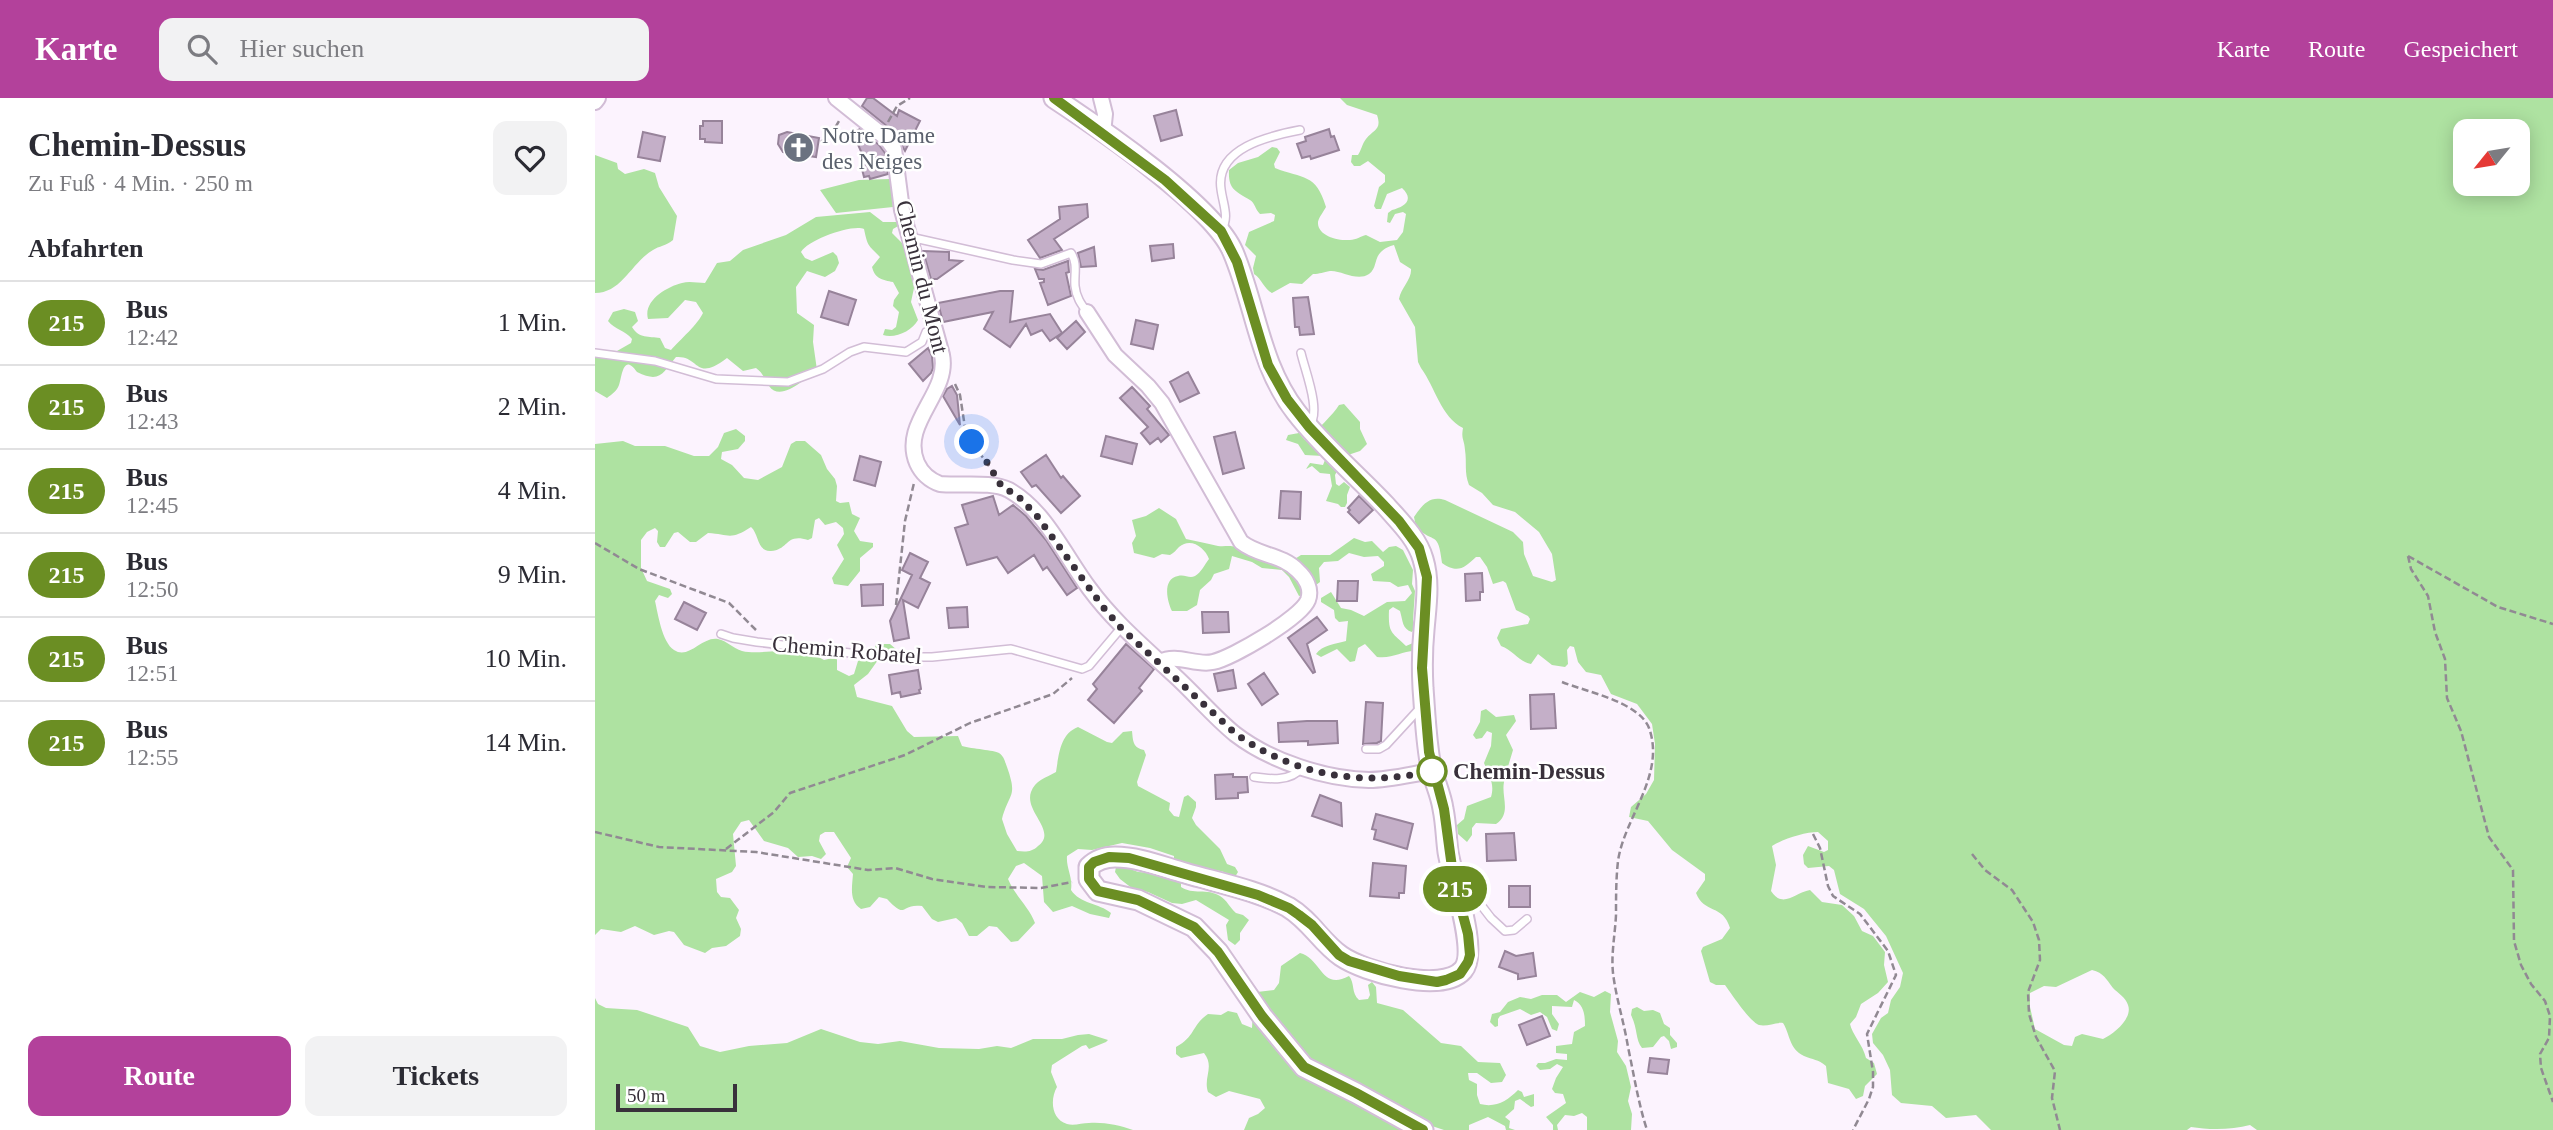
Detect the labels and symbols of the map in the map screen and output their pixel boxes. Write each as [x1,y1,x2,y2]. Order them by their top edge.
north arrow [2453,119,2531,196]
place label: Notre Dame des Neiges [822,123,935,174]
church icon: Notre Dame des Neiges [782,131,816,165]
street label: Chemin du Mont [891,198,953,357]
your location [954,424,989,459]
street label: Chemin Robatel [771,631,923,669]
marker: Chemin-Dessus [1417,756,1447,786]
place label: Chemin-Dessus [1453,759,1605,784]
line badge: 215 [1415,866,1495,912]
scale bar [616,1081,737,1113]

